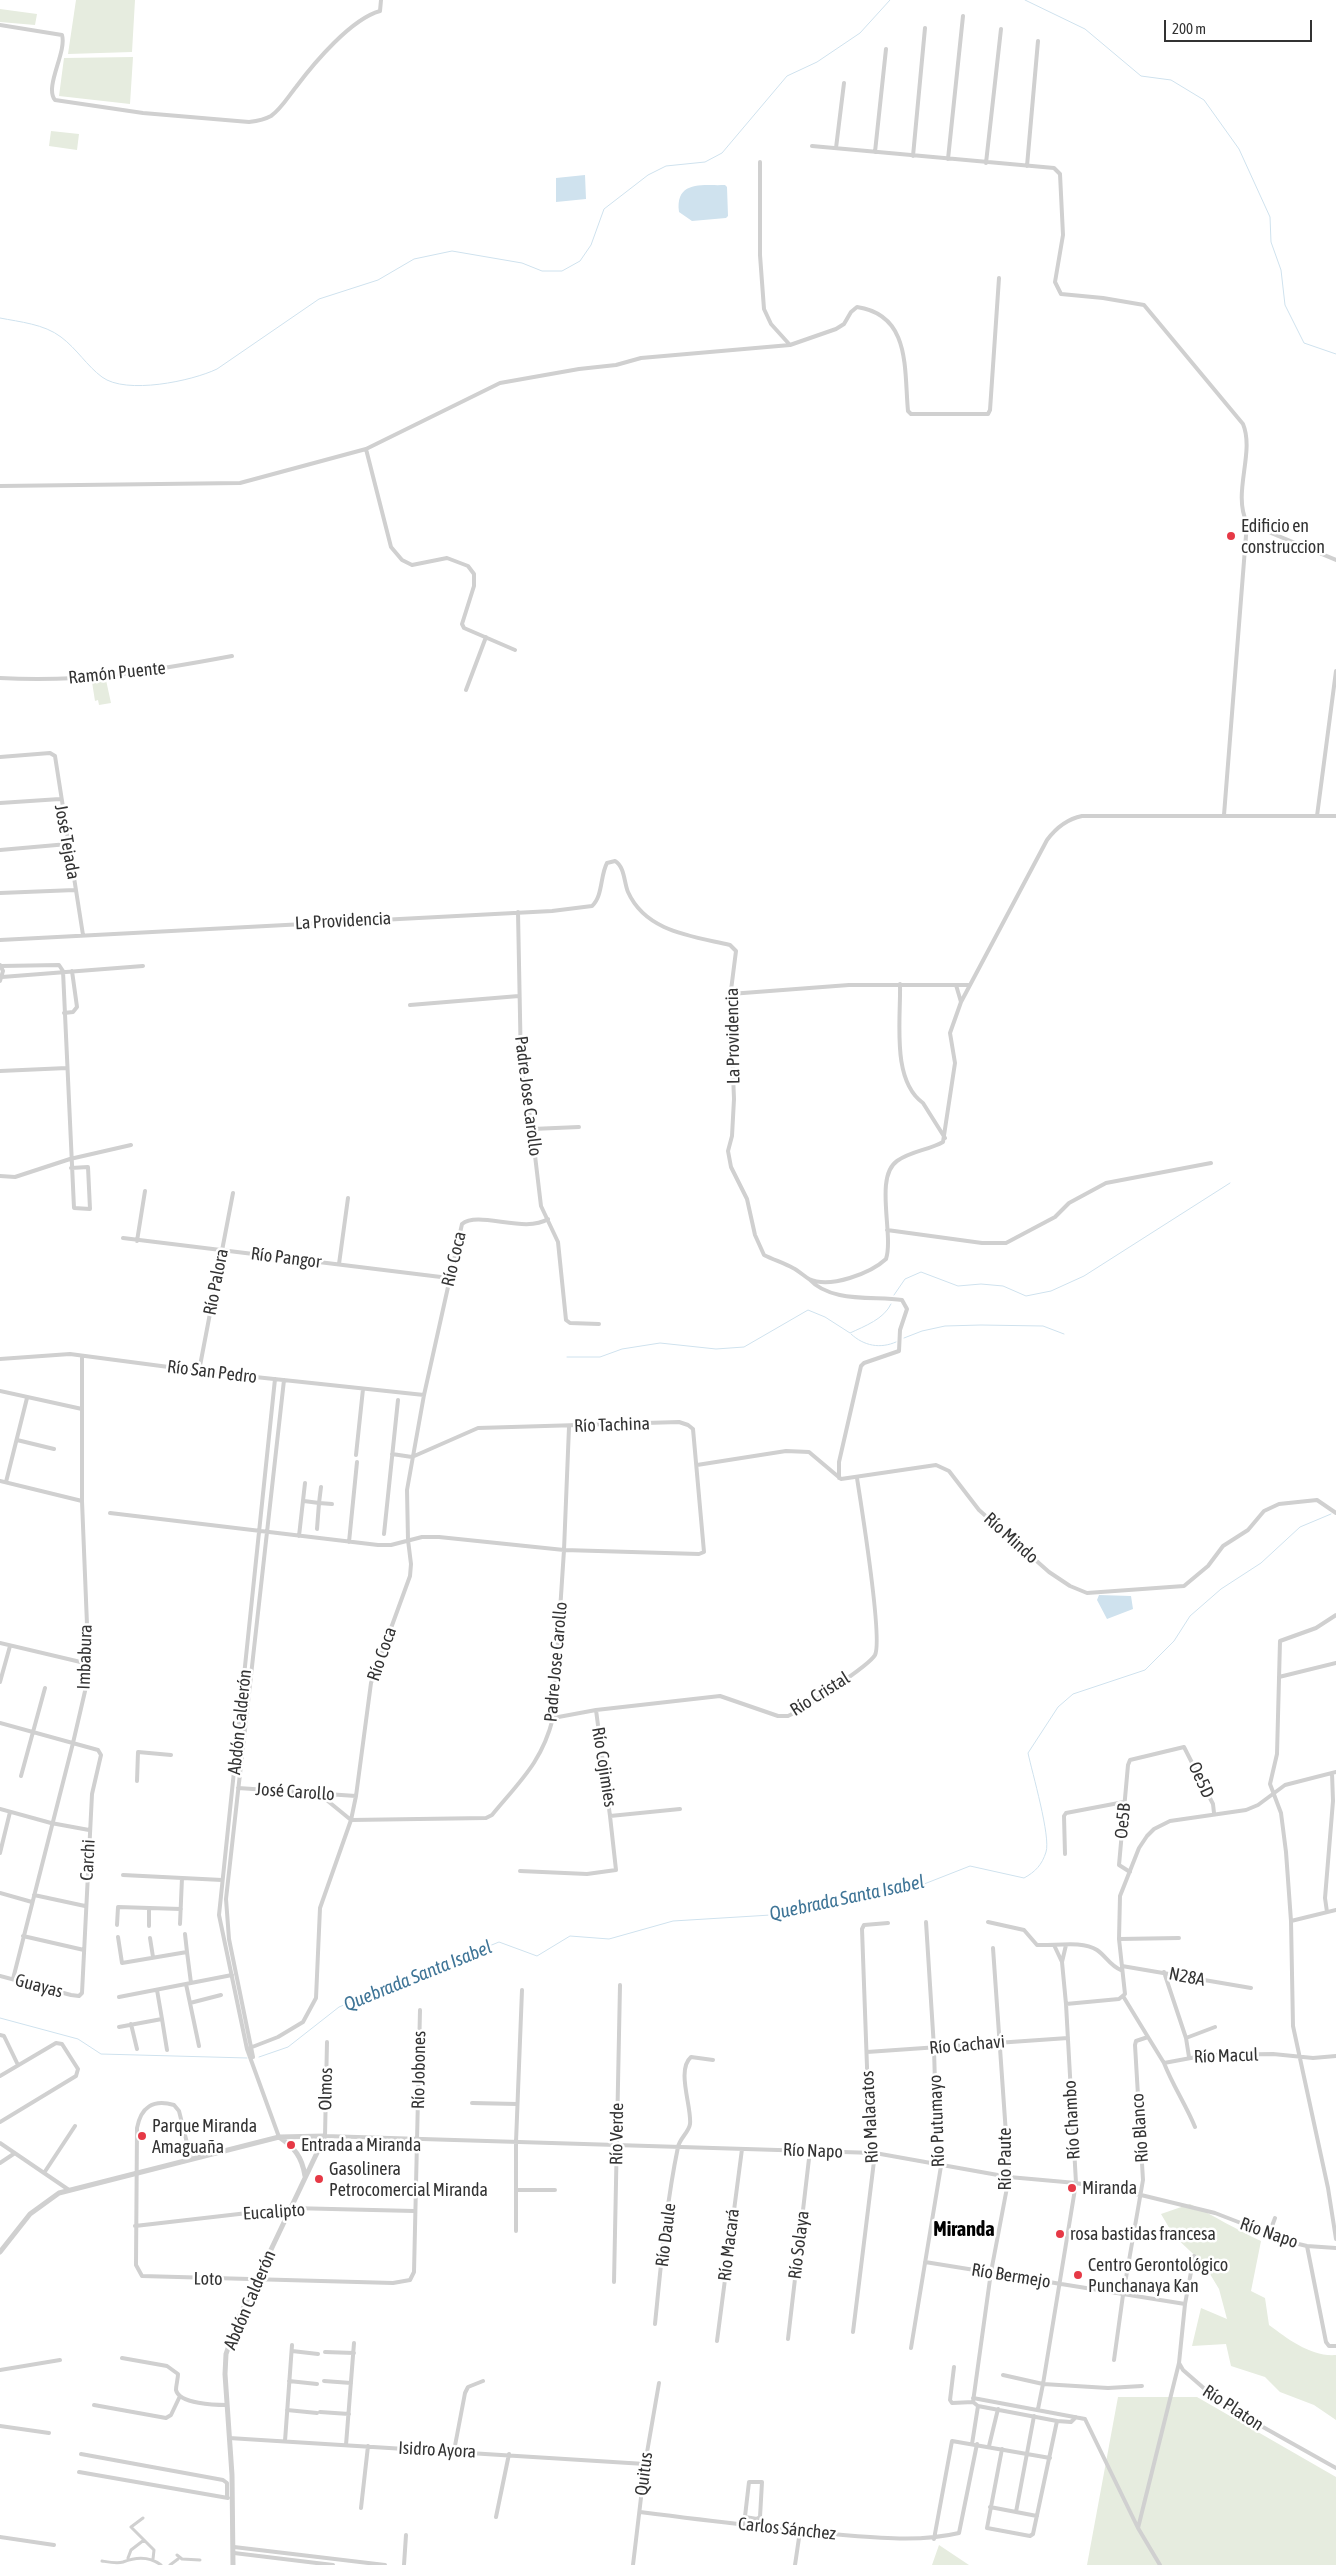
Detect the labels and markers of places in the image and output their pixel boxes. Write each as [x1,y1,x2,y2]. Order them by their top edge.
place label: Edificio en construccion [1241,515,1325,558]
marker: Edificio en construccion [1225,530,1237,542]
place label: Parque Miranda Amaguaña [152,2115,257,2158]
marker: Parque Miranda Amaguaña [136,2130,148,2142]
place label: Entrada a Miranda [301,2134,421,2156]
marker: Entrada a Miranda [285,2139,297,2151]
place label: Gasolinera Petrocomercial Miranda [329,2158,488,2200]
marker: Gasolinera Petrocomercial Miranda [313,2173,325,2185]
place label: Miranda [1082,2177,1137,2199]
marker: Miranda [1066,2182,1078,2194]
place label: rosa bastidas francesa [1070,2223,1216,2245]
marker: rosa bastidas francesa [1054,2228,1066,2240]
place label: Centro Gerontológico Punchanaya Kan [1088,2254,1228,2296]
marker: Centro Gerontológico Punchanaya Kan [1072,2269,1084,2281]

